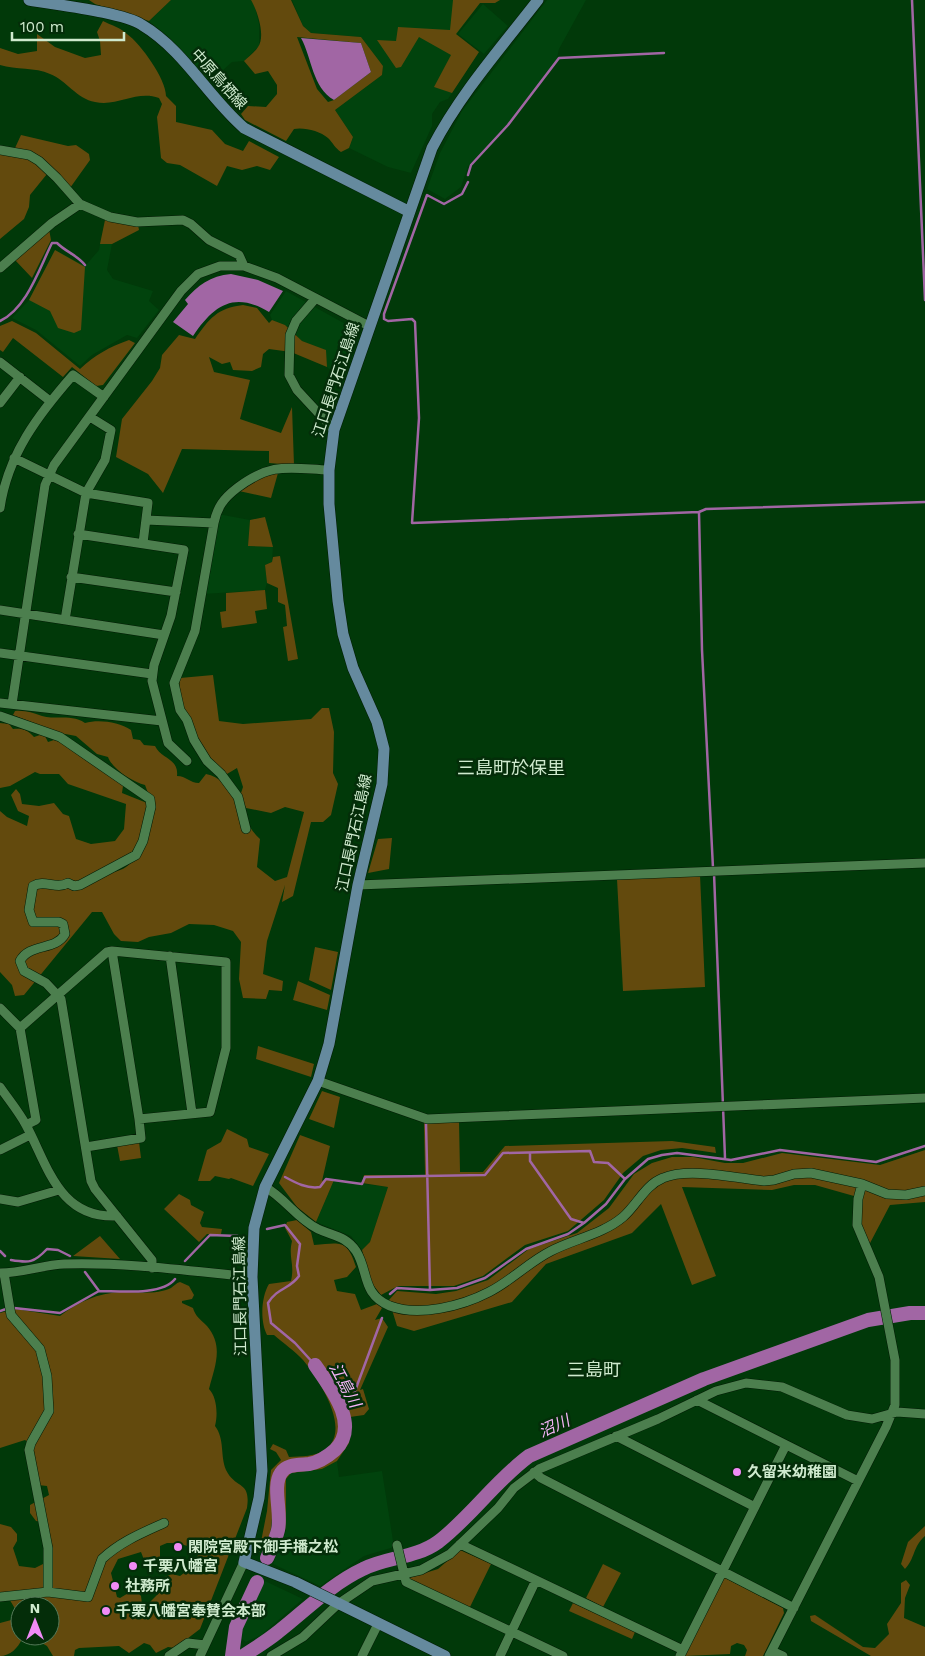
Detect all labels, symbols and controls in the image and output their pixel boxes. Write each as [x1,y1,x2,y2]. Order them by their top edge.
scale bar [12,10,125,42]
text: 100 m [20,18,64,36]
street label: 中原鳥栖線 [187,45,251,113]
street label: 江口長門石江島線 [309,320,363,440]
district label: 三島町於保里 [457,757,565,778]
street label: 江口長門石江島線 [333,772,375,894]
street label: 江口長門石江島線 [230,1236,250,1356]
water label: 江島川 [325,1359,366,1412]
district label: 三島町 [567,1359,621,1380]
water label: 沼川 [536,1410,574,1441]
place label: 久留米幼稚園 [747,1463,837,1481]
marker: 久留米幼稚園 [731,1466,743,1478]
place label: 閑院宮殿下御手播之松 [188,1538,338,1556]
marker: 閑院宮殿下御手播之松 [172,1541,184,1553]
place label: 千栗八幡宮 [143,1557,218,1575]
marker: 千栗八幡宮 [127,1560,139,1572]
place label: 社務所 [125,1577,170,1595]
marker: 社務所 [109,1580,121,1592]
north arrow [10,1596,60,1646]
text: N [30,1600,40,1616]
place label: 千栗八幡宮奉賛会本部 [116,1602,266,1620]
marker: 千栗八幡宮奉賛会本部 [100,1605,112,1617]

